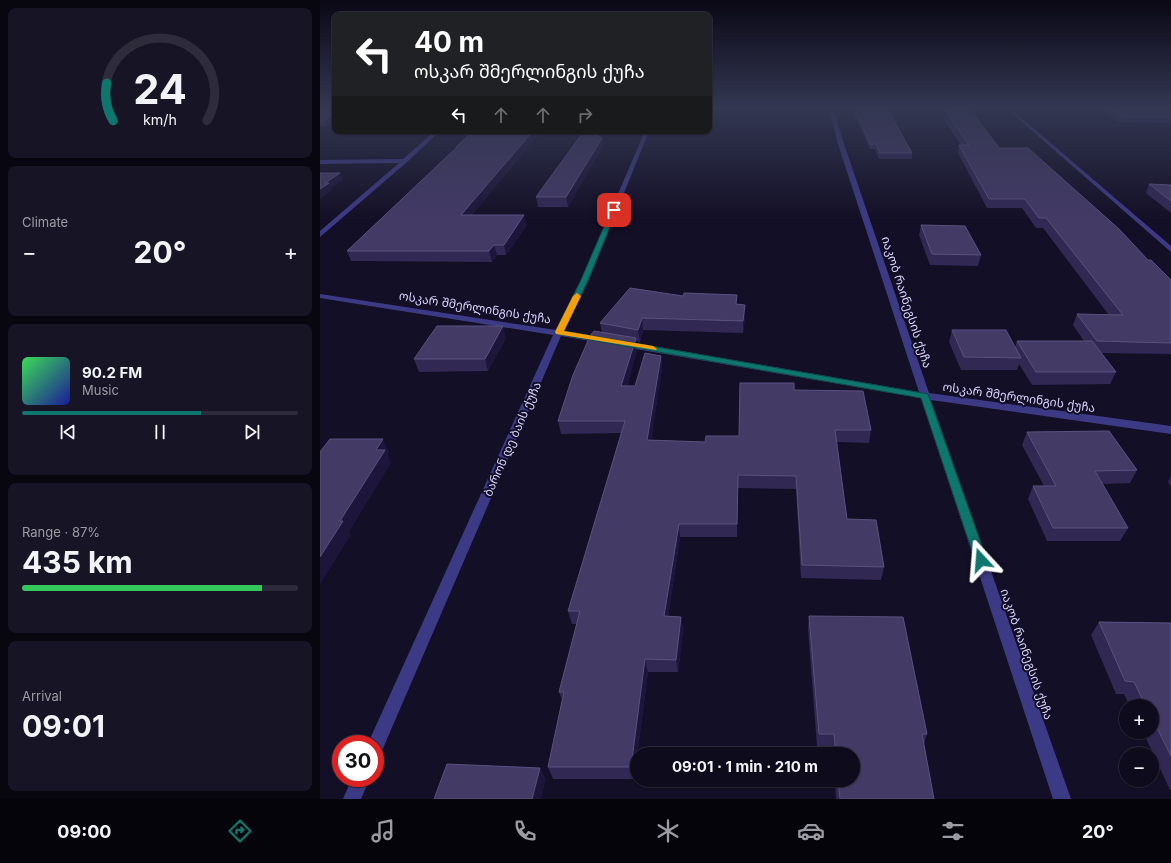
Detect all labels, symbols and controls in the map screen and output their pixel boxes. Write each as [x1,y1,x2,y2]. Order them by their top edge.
text: 40 m [414,25,484,59]
icon: left [348,28,400,80]
text: ოსკარ შმერლინგის ქუჩა [414,61,645,82]
text: 24 [133,64,187,114]
icon: left [448,104,470,126]
icon: ahead [490,104,512,126]
icon: ahead [532,104,554,126]
icon: right [574,104,596,126]
text: km/h [143,111,177,128]
pin [597,193,631,227]
icon: arrive [603,199,625,221]
text: Climate [22,214,68,230]
text: 20° [134,234,186,270]
street label: იაკობ რაინეგსის ქუჩა [879,234,935,370]
text: − [22,239,37,265]
text: + [283,239,298,265]
street label: ოსკარ შმერლინგის ქუჩა [398,288,552,327]
text: 90.2 FM [82,363,142,382]
street label: ბარონ დე ბაის ქუჩა [480,379,545,499]
street label: ოსკარ შმერლინგის ქუჩა [942,379,1096,416]
text: Music [82,382,119,398]
icon: previous [57,421,79,443]
icon: pause [149,421,171,443]
icon: next [241,421,263,443]
text: Range · 87% [22,524,100,540]
position arrow [960,539,1002,581]
text: 435 km [22,544,133,580]
street label: იაკობ რაინეგსის ქუჩა [998,587,1056,721]
text: Arrival [22,688,62,704]
map controls [1119,699,1159,787]
button: + [1119,699,1159,739]
text: 09:01 [22,708,105,744]
speed limit sign: 30 [332,735,384,787]
button: − [1119,747,1159,787]
text: 09:01 · 1 min · 210 m [672,757,818,776]
icon: directions [226,817,254,845]
icon: music [369,817,397,845]
icon: phone [511,817,539,845]
icon: climate [654,817,682,845]
icon: car [797,817,825,845]
icon: filters [939,817,967,845]
text: 09:00 [57,821,111,842]
text: 20° [1082,821,1114,842]

